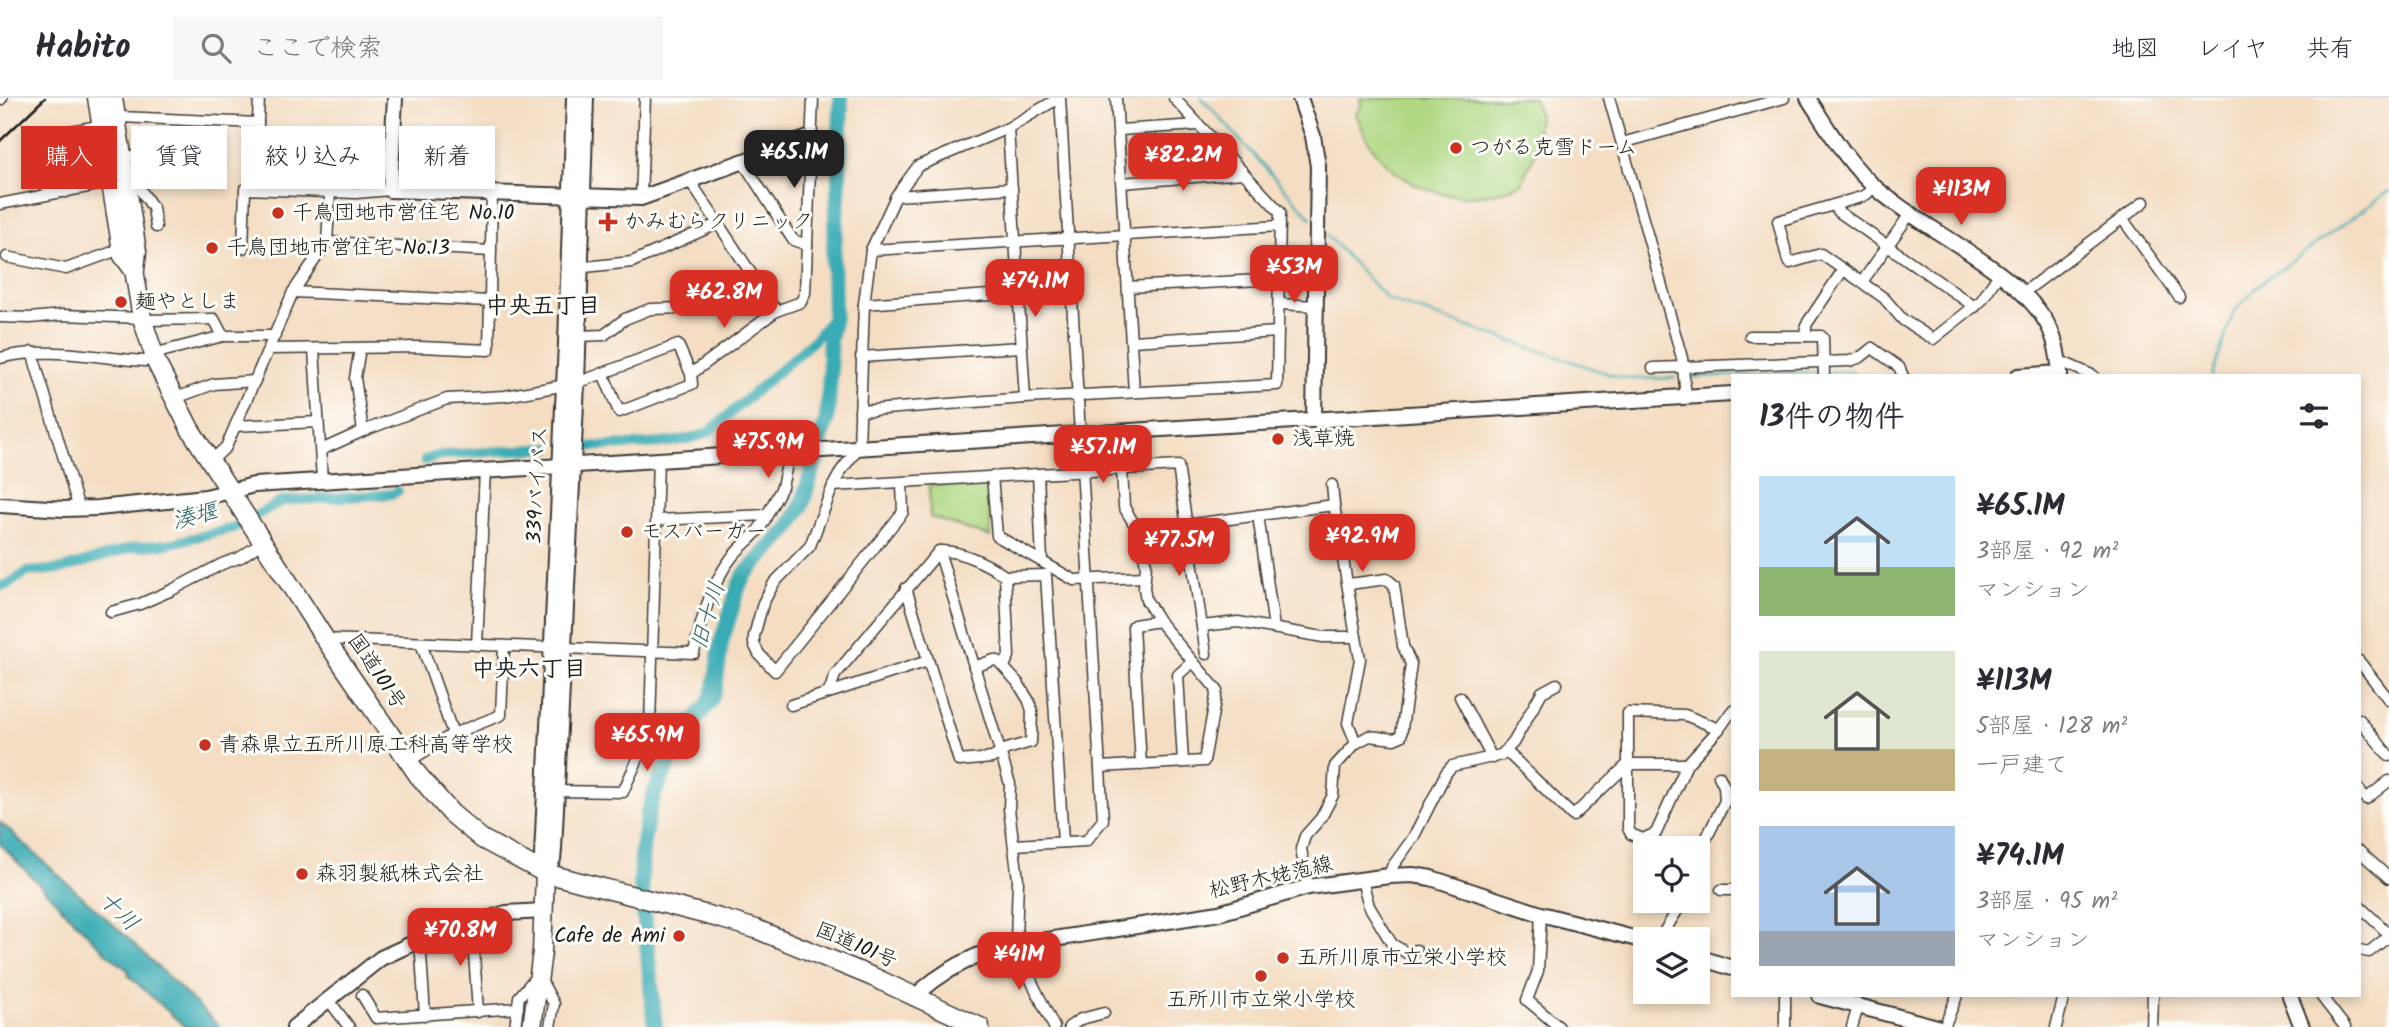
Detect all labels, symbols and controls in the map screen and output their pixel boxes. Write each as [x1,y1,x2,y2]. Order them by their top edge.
search box [173,17,663,80]
text: Habito [35,22,131,75]
text: ここで検索 [253,28,383,70]
icon: search [197,29,235,67]
text: 地図 [2111,30,2159,69]
text: レイヤ [2197,30,2268,69]
text: 共有 [2306,30,2354,69]
chip: 購入 [21,126,117,189]
chip: 賃貸 [131,126,227,189]
chip: 絞り込み [241,126,385,189]
chip: 新着 [399,126,495,189]
pin: ¥65.1M [737,130,851,190]
place label: つがる克雪ドーム [1470,132,1637,165]
pin: ¥82.2M [1126,134,1240,193]
text: ¥65.1M [760,135,828,171]
text: ¥82.2M [1144,138,1222,174]
marker: つがる克雪ドーム [1448,140,1464,156]
pin: ¥113M [1912,167,2010,227]
text: ¥113M [1932,172,1990,208]
place label: 千鳥団地市営住宅 No.10 [292,197,514,230]
marker: 千鳥団地市営住宅 No.10 [270,205,286,221]
place label: かみむらクリニック [624,206,813,239]
marker: かみむらクリニック [598,212,618,232]
place label: 千鳥団地市営住宅 No.13 [226,232,450,265]
marker: 千鳥団地市営住宅 No.13 [204,240,220,256]
pin: ¥53M [1253,246,1335,305]
text: ¥53M [1266,250,1322,286]
pin: ¥74.1M [978,260,1092,319]
text: ¥74.1M [1001,264,1069,300]
pin: ¥62.8M [667,271,781,330]
text: ¥62.8M [686,275,762,311]
place label: 麺やとしま [135,286,240,319]
district label: 中央五丁目 [486,289,601,325]
marker: 麺やとしま [113,294,129,310]
text: 13件の物件 [1759,394,1904,442]
icon: filters [2295,397,2333,435]
pin: ¥75.9M [711,420,825,480]
place label: 浅草焼 [1292,423,1355,456]
street label: 339バイパス [518,425,558,545]
text: ¥75.9M [732,425,804,461]
pin: ¥57.1M [1046,426,1160,485]
text: ¥57.1M [1070,430,1136,466]
marker: 浅草焼 [1270,431,1286,447]
text: ¥65.1M [1976,483,2065,531]
water label: 湊堰 [168,493,225,540]
icon: home [1815,504,1899,588]
pin: ¥92.9M [1305,514,1419,574]
place label: モスバーガー [641,516,767,549]
pin: ¥77.5M [1122,518,1236,578]
text: ¥92.9M [1325,519,1399,555]
text: ¥77.5M [1144,523,1214,559]
marker: モスバーガー [619,524,635,540]
text: 3部屋 · 92 m² [1976,534,2118,570]
text: マンション [1976,573,2090,609]
water label: 旧十川 [682,578,736,654]
street label: 国道101号 [338,627,414,717]
district label: 中央六丁目 [472,652,587,688]
text: ¥113M [1976,658,2052,706]
icon: home [1815,679,1899,763]
text: 5部屋 · 128 m² [1976,709,2127,745]
pin: ¥65.9M [590,714,704,773]
text: ¥65.9M [611,718,683,754]
place label: 青森県立五所川原工科高等学校 [219,729,513,762]
marker: 青森県立五所川原工科高等学校 [197,737,213,753]
text: 一戸建て [1976,748,2068,784]
text: ¥74.1M [1976,833,2064,881]
map controls [1633,836,1710,1004]
button: locate [1633,836,1710,913]
street label: 松野木姥萢線 [1206,848,1336,908]
icon: home [1815,854,1899,938]
place label: 森羽製紙株式会社 [316,858,484,891]
marker: 森羽製紙株式会社 [294,866,310,882]
water label: 十川 [89,883,147,941]
text: 3部屋 · 95 m² [1976,884,2117,920]
pin: ¥70.8M [403,908,517,968]
text: ¥70.8M [423,913,497,949]
street label: 国道101号 [810,914,902,978]
place label: Cafe de Ami [554,920,666,953]
text: マンション [1976,923,2090,959]
button: layers [1633,927,1710,1004]
marker: Cafe de Ami [671,928,687,944]
pin: ¥41M [978,932,1060,992]
text: ¥41M [993,937,1045,973]
place label: 五所川原市立栄小学校 [1297,942,1507,975]
marker: 五所川原市立栄小学校 [1275,950,1291,966]
marker: 五所川市立栄小学校 [1253,968,1269,984]
place label: 五所川市立栄小学校 [1167,984,1356,1017]

